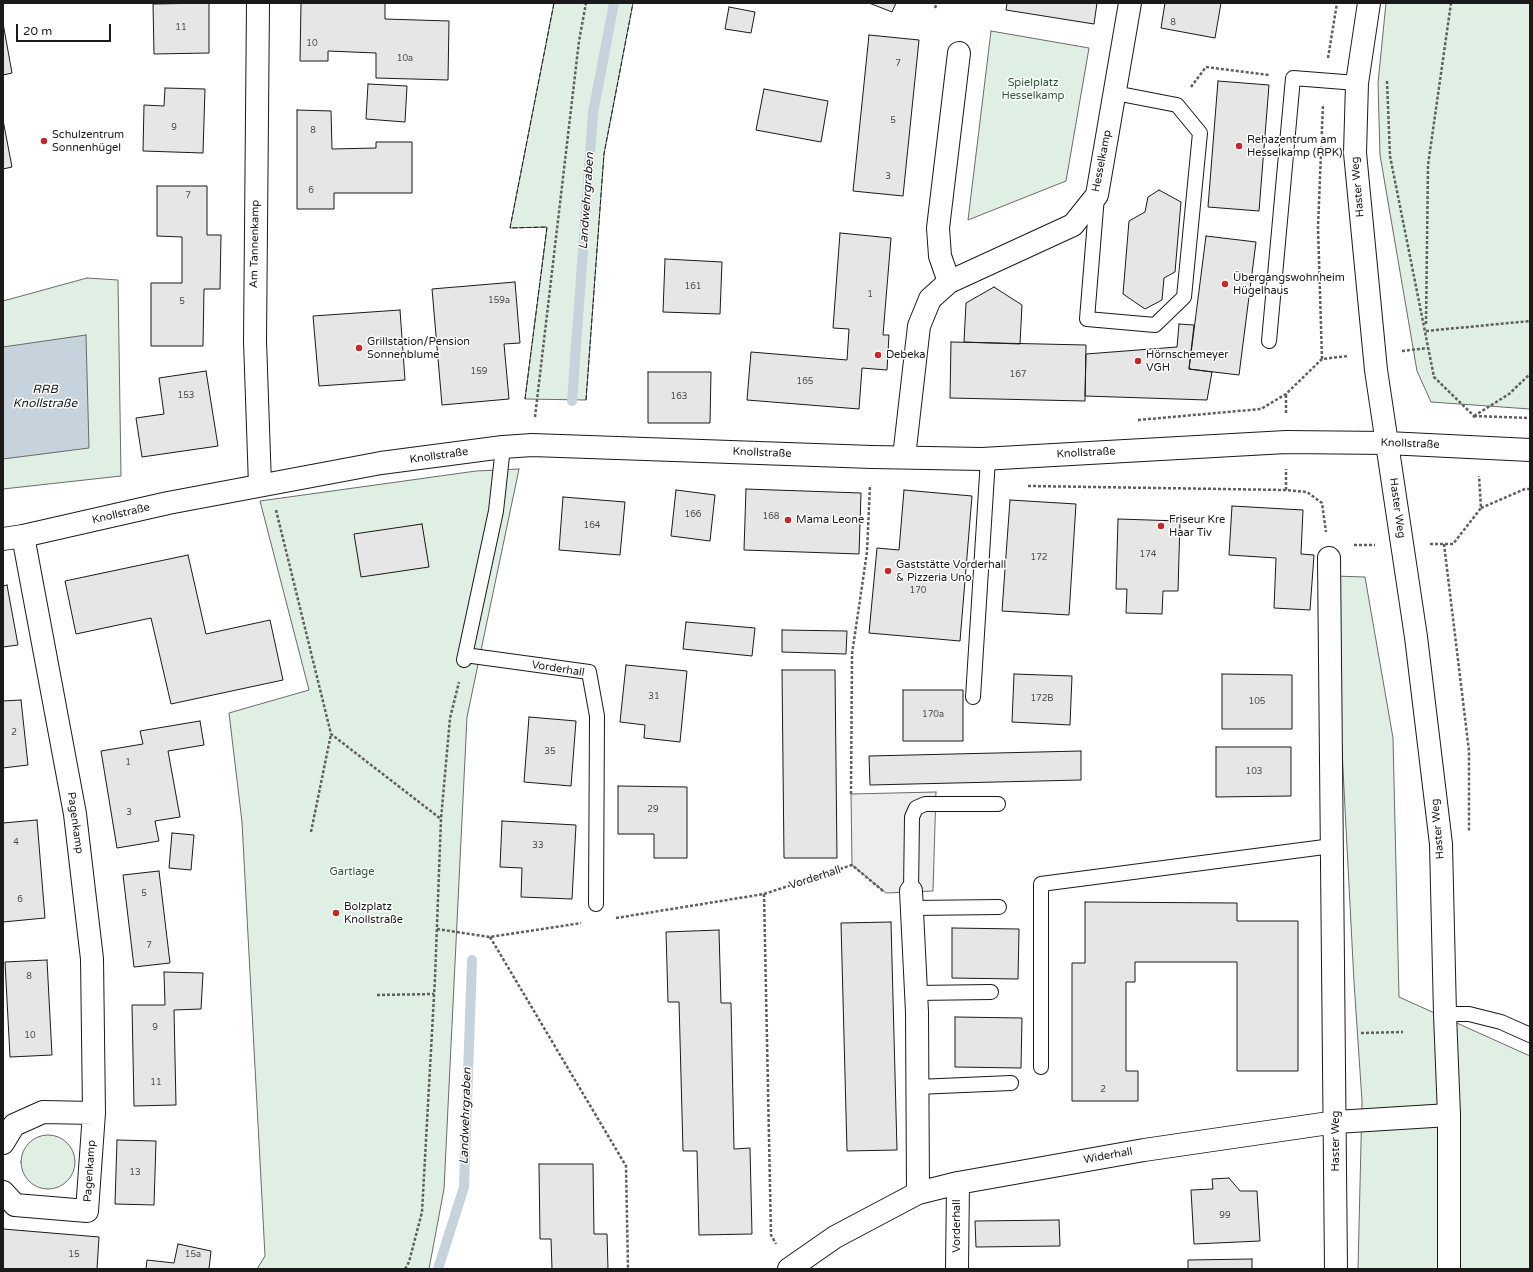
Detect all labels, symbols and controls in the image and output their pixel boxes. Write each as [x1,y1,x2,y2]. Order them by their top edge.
scale bar [18,16,113,42]
house number: 8 [1170,18,1176,28]
house number: 11 [175,23,187,33]
text: 20 m [23,24,52,38]
house number: 10 [306,39,318,49]
house number: 10a [397,54,413,64]
house number: 7 [895,59,901,69]
park label: Spielplatz Hesselkamp [1001,76,1065,102]
house number: 5 [890,116,896,126]
house number: 9 [171,123,177,133]
house number: 8 [310,126,316,136]
place label: Schulzentrum Sonnenhügel [52,128,124,154]
street label: Hesselkamp [1090,129,1114,193]
place label: Rehazentrum am Hesselkamp (RPK) [1247,133,1343,159]
marker: Schulzentrum Sonnenhügel [39,136,49,146]
marker: Rehazentrum am Hesselkamp (RPK) [1234,141,1244,151]
water label: Landwehrgraben [576,152,598,250]
street label: Haster Weg [1349,156,1367,218]
house number: 3 [885,172,891,182]
house number: 6 [308,186,314,196]
house number: 7 [185,191,191,201]
street label: Am Tannenkamp [248,200,262,288]
place label: Übergangswohnheim Hügelhaus [1233,271,1345,297]
marker: Übergangswohnheim Hügelhaus [1220,279,1230,289]
house number: 161 [685,282,701,292]
house number: 1 [867,290,873,300]
house number: 159a [488,296,510,306]
house number: 5 [179,297,185,307]
place label: Grillstation/Pension Sonnenblume [367,335,470,361]
marker: Grillstation/Pension Sonnenblume [354,343,364,353]
place label: Debeka [886,348,926,362]
place label: Hörnschemeyer VGH [1146,348,1228,374]
marker: Debeka [873,350,883,360]
marker: Hörnschemeyer VGH [1133,356,1143,366]
house number: 159 [471,367,487,377]
house number: 167 [1010,370,1026,380]
house number: 165 [797,377,813,387]
water label: RRB Knollstraße [13,383,77,411]
house number: 153 [178,391,194,401]
house number: 163 [671,392,687,402]
street label: Knollstraße [1380,436,1440,452]
street label: Knollstraße [409,445,469,467]
street label: Knollstraße [732,445,792,461]
street label: Knollstraße [1056,445,1116,461]
street label: Haster Weg [1386,477,1408,539]
street label: Knollstraße [91,501,151,527]
house number: 166 [685,510,701,520]
house number: 168 [763,512,779,522]
place label: Mama Leone [796,513,864,527]
place label: Friseur Kre Haar Tiv [1169,513,1225,539]
marker: Mama Leone [783,515,793,525]
house number: 164 [584,521,600,531]
marker: Friseur Kre Haar Tiv [1156,521,1166,531]
house number: 174 [1140,550,1156,560]
house number: 172 [1031,553,1047,563]
place label: Gaststätte Vorderhall & Pizzeria Uno [896,558,1006,584]
marker: Gaststätte Vorderhall & Pizzeria Uno [883,566,893,576]
house number: 170 [910,586,926,596]
street label: Vorderhall [531,658,585,680]
house number: 31 [648,692,660,702]
house number: 172B [1030,694,1054,704]
house number: 105 [1249,697,1265,707]
house number: 170a [922,710,944,720]
house number: 2 [11,728,17,738]
house number: 35 [544,747,556,757]
house number: 1 [125,758,131,768]
house number: 103 [1246,767,1262,777]
street label: Pagenkamp [64,791,86,855]
street label: Haster Weg [1429,798,1447,860]
house number: 29 [647,805,659,815]
house number: 3 [126,808,132,818]
house number: 4 [13,838,19,848]
house number: 33 [532,841,544,851]
street label: Vorderhall [788,863,842,893]
park label: Gartlage [329,865,375,879]
house number: 5 [141,889,147,899]
house number: 6 [17,895,23,905]
place label: Bolzplatz Knollstraße [344,900,403,926]
marker: Bolzplatz Knollstraße [331,908,341,918]
house number: 7 [146,941,152,951]
house number: 8 [26,972,32,982]
house number: 9 [152,1023,158,1033]
house number: 10 [24,1031,36,1041]
water label: Landwehrgraben [457,1067,475,1165]
house number: 11 [150,1078,162,1088]
house number: 2 [1100,1085,1106,1095]
street label: Haster Weg [1329,1111,1343,1171]
street label: Pagenkamp [81,1139,99,1203]
street label: Widerhall [1082,1145,1134,1167]
house number: 13 [129,1168,141,1178]
street label: Vorderhall [950,1199,964,1253]
house number: 99 [1219,1211,1231,1221]
house number: 15 [68,1250,80,1260]
house number: 15a [185,1250,201,1260]

